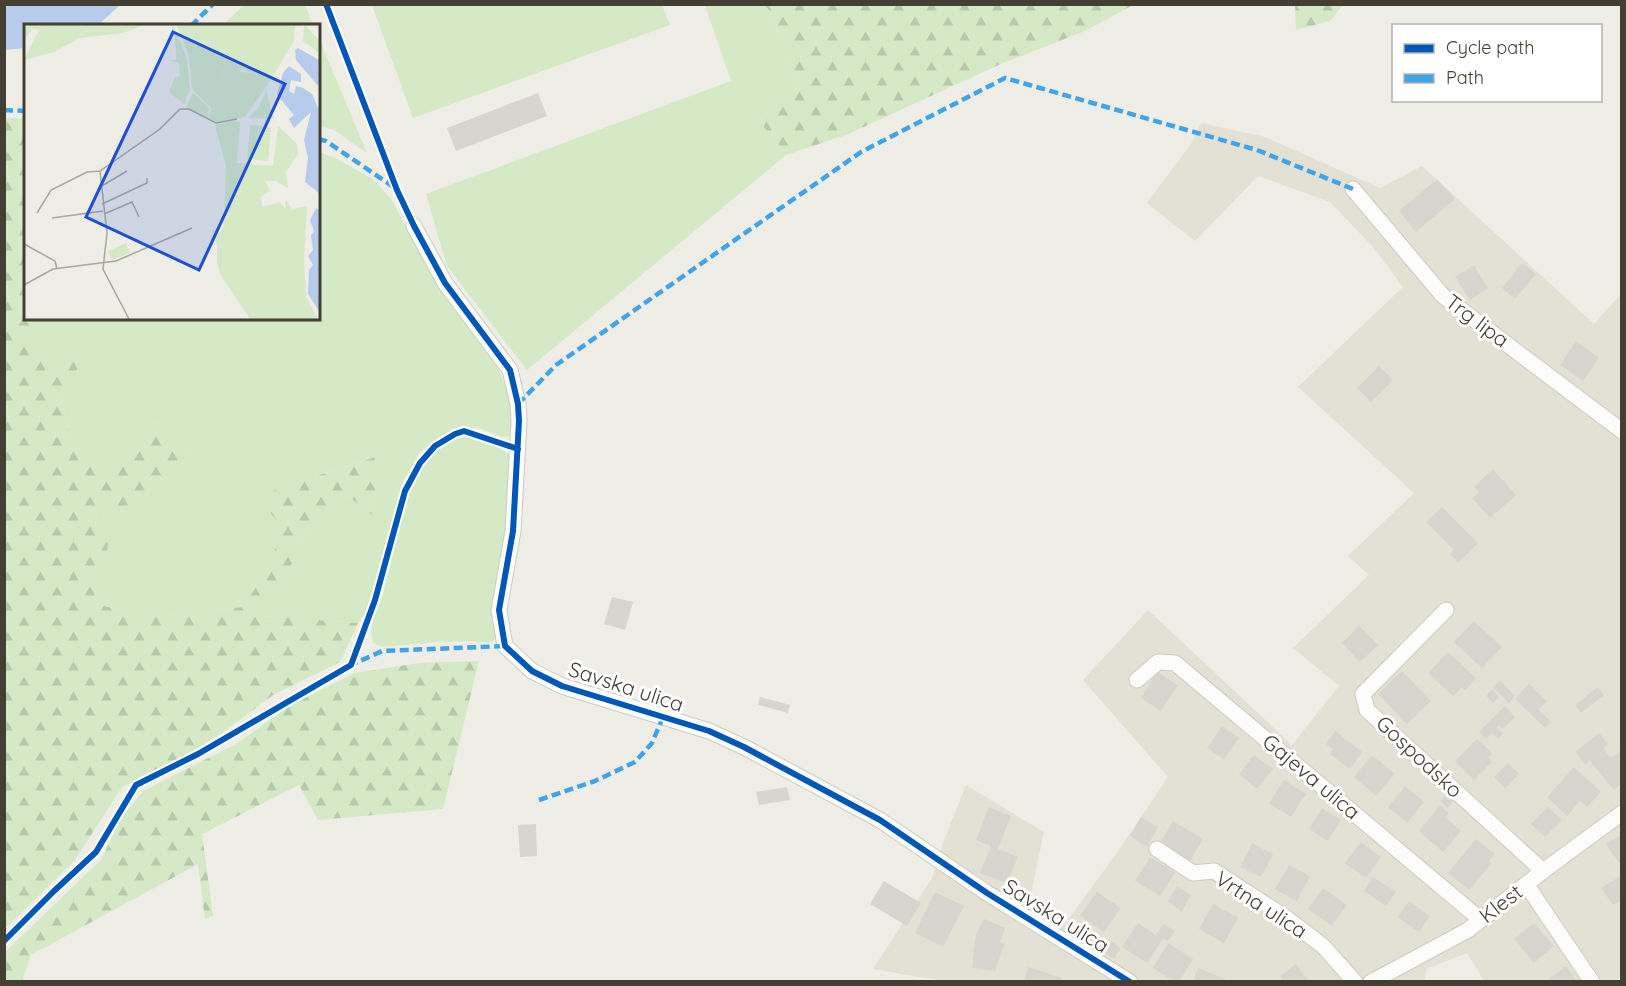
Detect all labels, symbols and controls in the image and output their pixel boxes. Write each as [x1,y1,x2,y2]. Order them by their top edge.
inset map [24,24,320,320]
legend [1392,24,1602,102]
text: Cycle path [1446,36,1534,59]
text: Path [1446,66,1484,89]
street label: Trg lipa [1441,288,1515,352]
street label: Savska ulica [565,655,687,717]
street label: Gospodsko [1371,710,1468,803]
street label: Gajeva ulica [1258,728,1366,825]
street label: Vrtna ulica [1211,865,1312,943]
street label: Savska ulica [999,872,1114,958]
street label: Klest [1474,878,1527,928]

